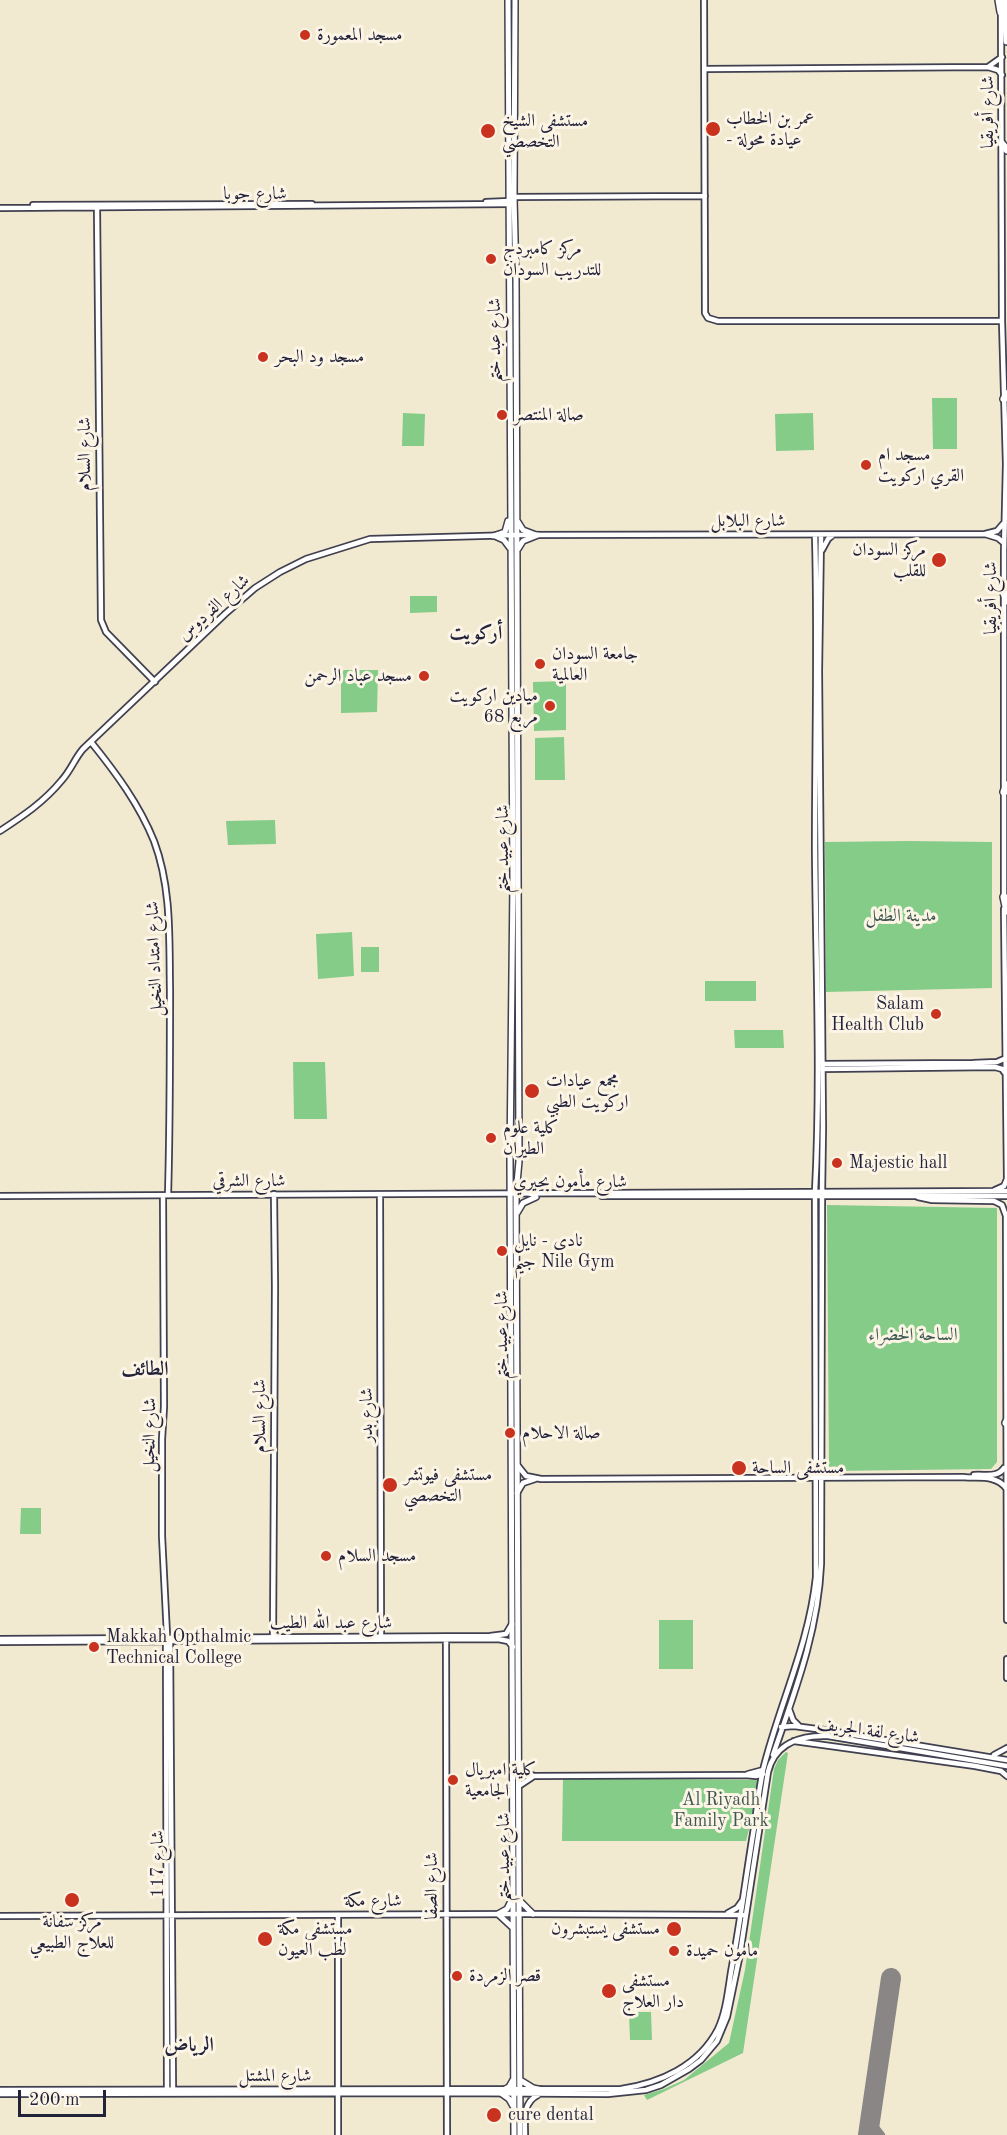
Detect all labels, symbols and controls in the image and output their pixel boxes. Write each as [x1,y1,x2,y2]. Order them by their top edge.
place label: مسجد المعمورة [317,24,403,46]
marker: مسجد المعمورة [298,28,312,42]
street label: شارع أفريقيا [977,76,999,148]
place label: عمر بن الخطاب - عيادة محولة [726,108,814,150]
place label: مستشفى الشيخ التخصصي [502,110,588,152]
marker: عمر بن الخطاب - عيادة محولة [704,120,722,138]
marker: مستشفى الشيخ التخصصي [479,122,497,140]
street label: شارع جوبا [223,183,287,205]
place label: مركز كامبردج للتدريب السودان [503,238,601,280]
marker: مركز كامبردج للتدريب السودان [484,252,498,266]
street label: شارع عبد ختم [484,298,506,382]
place label: مسجد ود البحر [275,346,364,368]
marker: مسجد ود البحر [256,350,270,364]
place label: صالة المنتصر [514,404,584,426]
marker: صالة المنتصر [495,408,509,422]
street label: شارع السلام [74,417,96,491]
place label: مسجد ام القري اركويت [878,444,964,486]
marker: مسجد ام القري اركويت [859,458,873,472]
street label: شارع البلابل [710,510,786,532]
place label: مركز السودان للقلب [852,539,926,582]
marker: مركز السودان للقلب [930,551,948,569]
street label: شارع أفريقيا [980,562,1002,634]
street label: شارع الفردوس [174,570,254,646]
district label: أركويت [450,622,502,646]
place label: جامعة السودان العالمية [552,643,638,686]
marker: جامعة السودان العالمية [533,657,547,671]
place label: مسجد عباد الرحمن [304,665,412,687]
marker: مسجد عباد الرحمن [417,669,431,683]
place label: ميادين اركويت مربع 68 [449,685,538,728]
marker: ميادين اركويت مربع 68 [543,699,557,713]
street label: شارع عبيد ختم [492,804,514,894]
street label: شارع امتداد النخيل [142,901,168,1017]
park label: مدينة الطفل [865,905,937,927]
place label: Salam Health Club [831,993,924,1036]
marker: Salam Health Club [929,1007,943,1021]
place label: مجمع عيادات اركويت الطبي [546,1070,628,1112]
marker: مجمع عيادات اركويت الطبي [523,1082,541,1100]
place label: كلية علوم الطيران [503,1117,559,1160]
marker: كلية علوم الطيران [484,1131,498,1145]
place label: Majestic hall [849,1152,947,1174]
marker: Majestic hall [830,1156,844,1170]
street label: شارع الشرقي [213,1170,285,1192]
street label: شارع مأمون بحيري [513,1171,627,1193]
place label: نادي - نايل جيم Nile Gym [514,1230,615,1272]
marker: نادي - نايل جيم Nile Gym [495,1244,509,1258]
street label: شارع عبيد ختم [491,1290,513,1380]
park label: الساحة الخضراء [868,1324,958,1346]
district label: الطائف [121,1358,169,1382]
street label: شارع السلام [249,1379,271,1453]
street label: شارع بدر [356,1387,378,1443]
street label: شارع النخيل [139,1397,161,1473]
place label: صالة الاحلام [522,1422,600,1444]
marker: صالة الاحلام [503,1426,517,1440]
place label: مستشفى الساحة [752,1457,844,1479]
marker: مستشفى الساحة [730,1459,748,1477]
place label: مستشفى فيوتشر التخصصي [404,1464,492,1506]
marker: مستشفى فيوتشر التخصصي [381,1476,399,1494]
place label: مسجد السلام [338,1545,416,1567]
marker: مسجد السلام [319,1549,333,1563]
street label: شارع عبد الله الطيب [270,1612,392,1634]
place label: Makkah Opthalmic Technical College [106,1626,251,1668]
marker: Makkah Opthalmic Technical College [87,1640,101,1654]
street label: شارع لفة الجريف [815,1713,921,1749]
place label: كلية امبريال الجامعية [465,1759,537,1802]
marker: كلية امبريال الجامعية [446,1773,460,1787]
park label: Al Riyadh Family Park [673,1789,769,1832]
street label: شارع عبيد ختم [493,1812,515,1902]
street label: شارع 117 [147,1830,169,1898]
street label: شارع الصفا [421,1852,443,1920]
street label: شارع مكة [344,1890,402,1912]
marker: مركز سفانة للعلاج الطبيعي [63,1891,81,1909]
place label: مركز سفانة للعلاج الطبيعي [30,1911,114,1954]
place label: مستشفى مكة لطب العيون [278,1918,353,1960]
place label: مستشفى يستبشرون [551,1918,660,1940]
marker: مستشفى يستبشرون [665,1920,683,1938]
marker: مستشفى مكة لطب العيون [256,1930,274,1948]
place label: مامون حميدة [686,1940,758,1962]
marker: مامون حميدة [667,1944,681,1958]
place label: قصر الزمردة [469,1965,541,1987]
marker: قصر الزمردة [450,1969,464,1983]
place label: مستشفى دار العلاج [622,1970,684,2012]
marker: مستشفى دار العلاج [600,1982,618,2000]
district label: الرياض [164,2034,214,2058]
street label: شارع المشتل [239,2065,311,2087]
scale bar [21,2078,110,2116]
text: 200 m [29,2091,80,2109]
place label: cure dental [508,2104,594,2126]
marker: cure dental [485,2106,503,2124]

